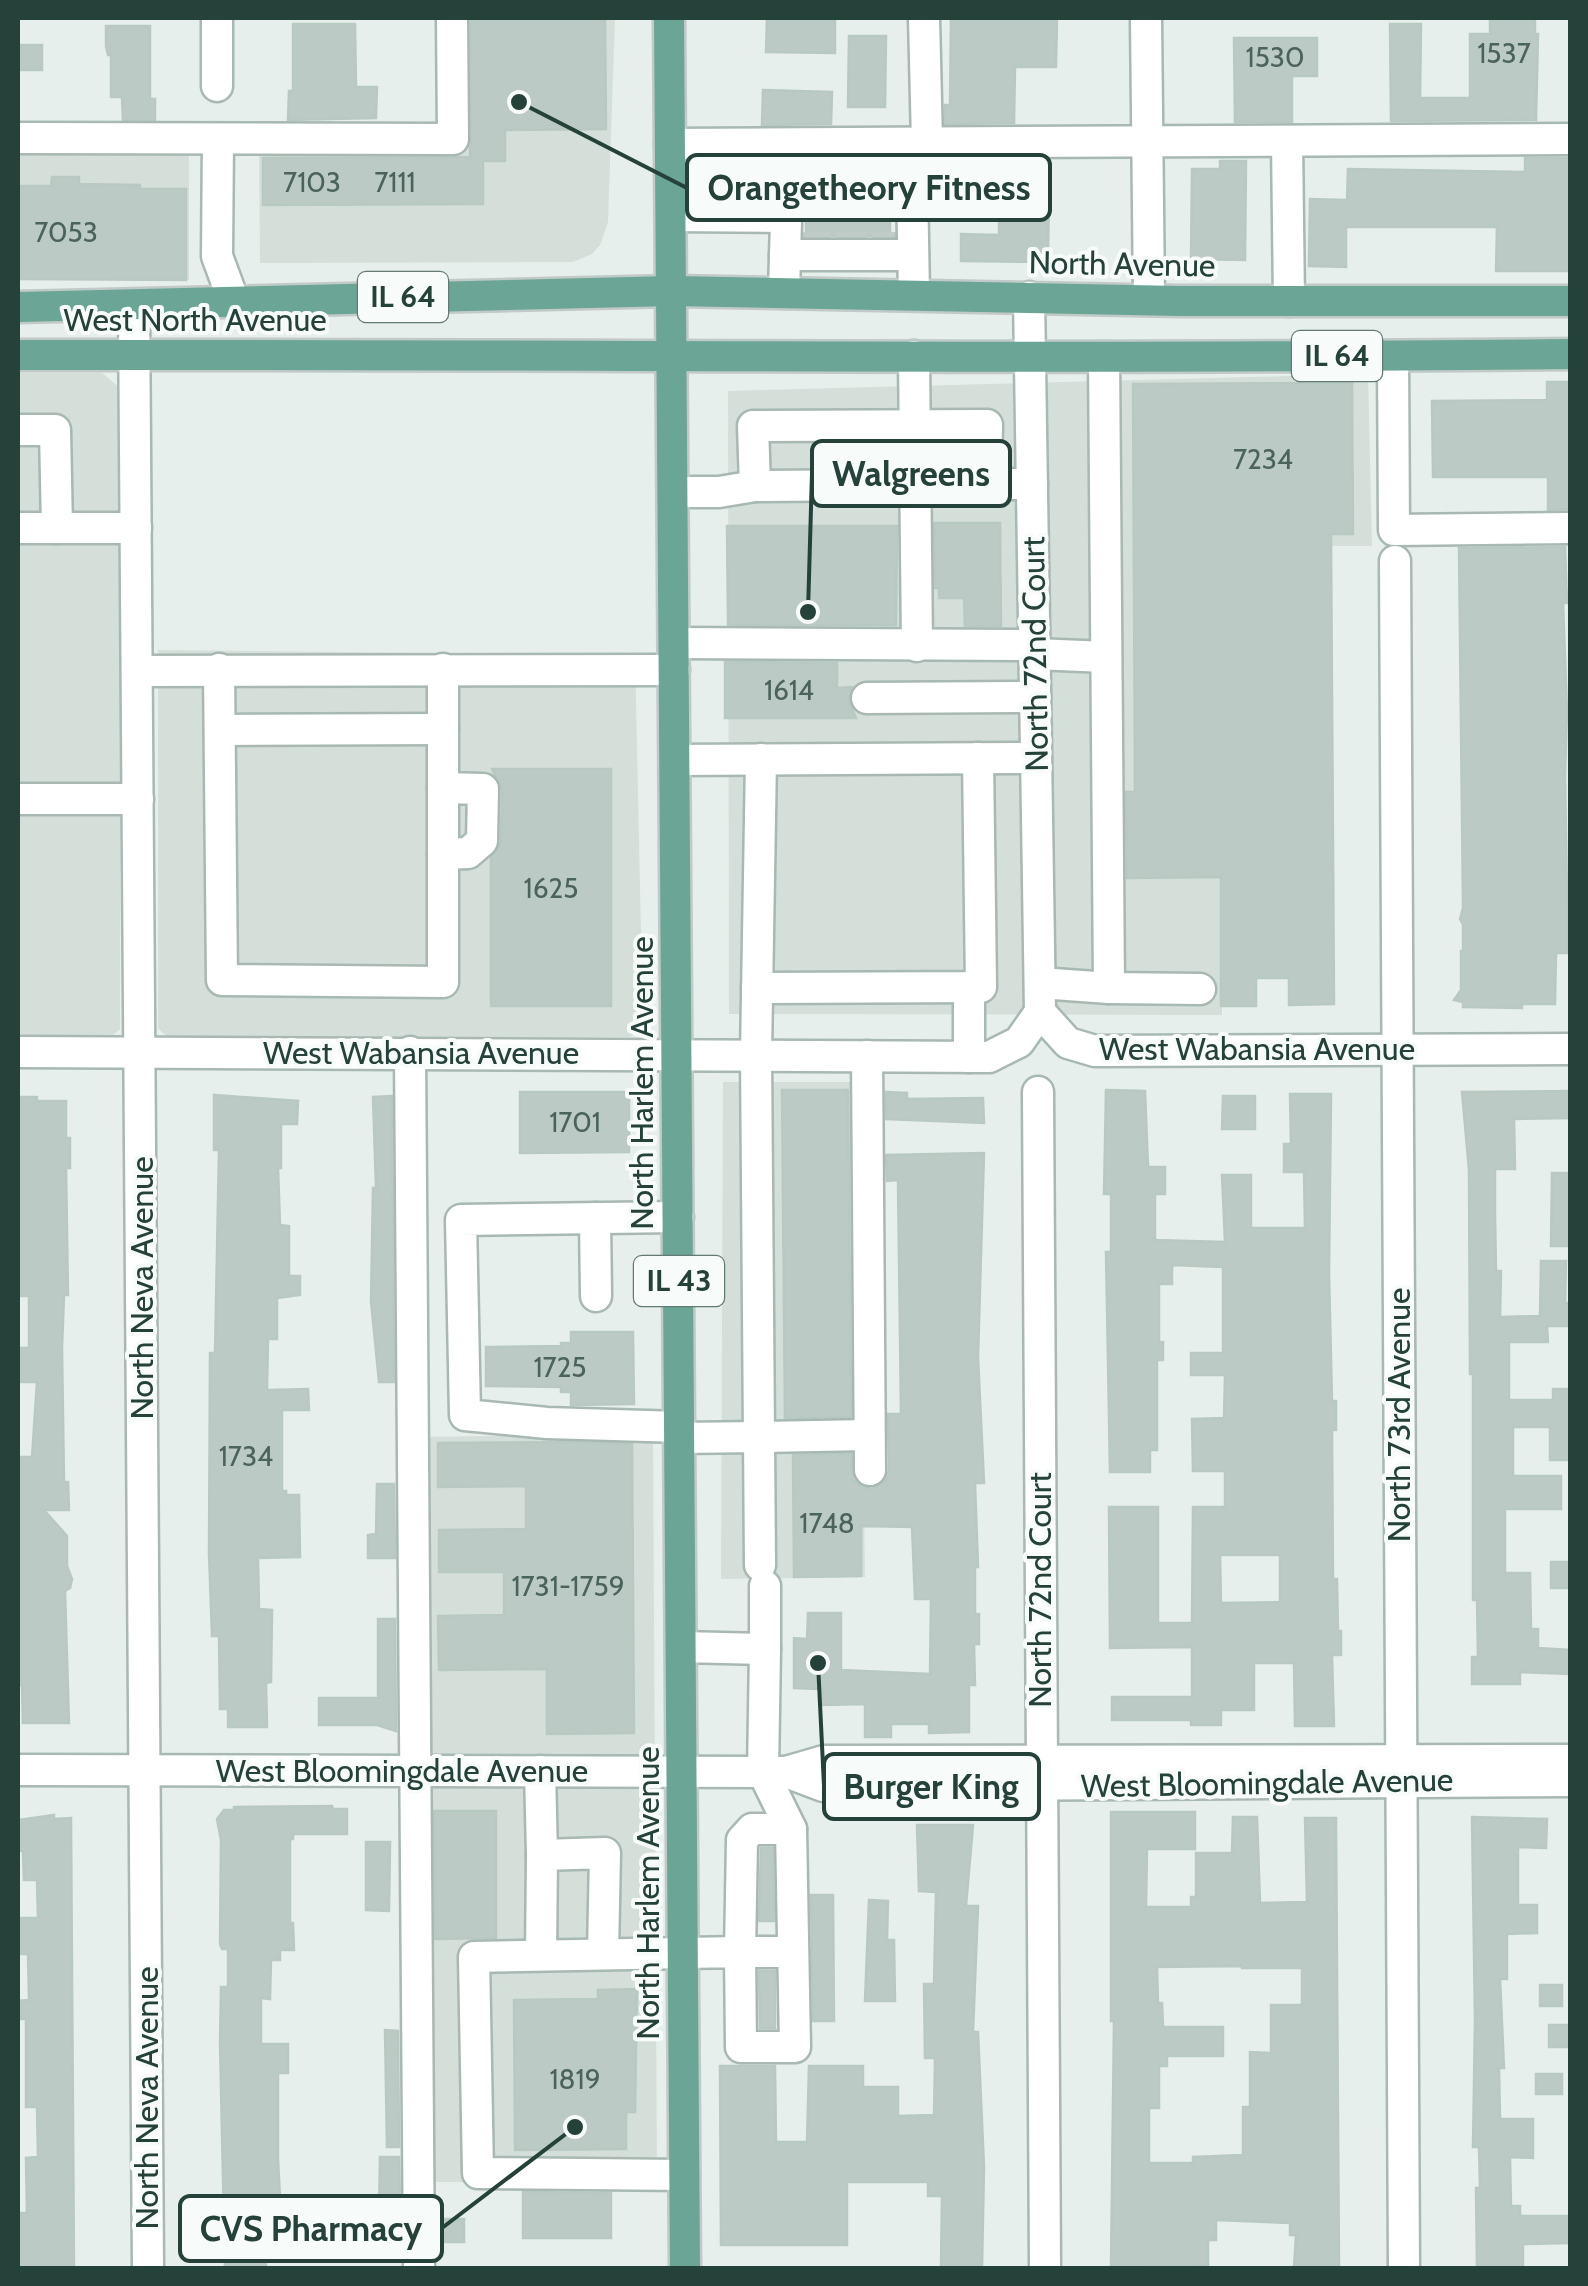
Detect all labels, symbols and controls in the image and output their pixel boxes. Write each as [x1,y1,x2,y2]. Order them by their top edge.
house number: 1537 [1477,36,1531,70]
house number: 1530 [1246,40,1304,74]
callout: Orangetheory Fitness [687,155,1050,220]
house number: 7103 [283,165,341,199]
house number: 7111 [374,165,416,199]
text: Orangetheory Fitness [708,166,1030,209]
house number: 7053 [34,215,98,249]
street label: North Avenue [1028,242,1216,285]
road number: IL 64 [358,272,448,322]
street label: West North Avenue [63,300,327,339]
road number: IL 64 [1292,331,1382,381]
callout: Walgreens [812,441,1010,506]
house number: 7234 [1233,442,1293,476]
text: Walgreens [832,452,990,495]
street label: North 72nd Court [1013,536,1056,772]
house number: 1614 [764,673,814,707]
house number: 1625 [524,871,578,905]
street label: North Harlem Avenue [622,936,661,1230]
street label: West Wabansia Avenue [1099,1029,1415,1068]
street label: West Wabansia Avenue [263,1033,579,1072]
house number: 1701 [549,1105,601,1139]
street label: North Neva Avenue [122,1156,161,1420]
road number: IL 43 [634,1256,724,1306]
street label: North 73rd Avenue [1379,1288,1418,1542]
house number: 1725 [533,1350,587,1384]
house number: 1734 [219,1439,273,1473]
street label: North 72nd Court [1020,1472,1059,1708]
house number: 1748 [799,1506,855,1540]
house number: 1731-1759 [511,1569,625,1603]
street label: North Harlem Avenue [628,1746,667,2040]
street label: West Bloomingdale Avenue [216,1751,588,1790]
callout: Burger King [824,1754,1039,1819]
street label: West Bloomingdale Avenue [1080,1760,1453,1805]
text: Burger King [843,1765,1019,1808]
street label: North Neva Avenue [127,1966,166,2230]
house number: 1819 [549,2062,601,2096]
callout: CVS Pharmacy [180,2196,442,2261]
text: CVS Pharmacy [200,2207,423,2250]

